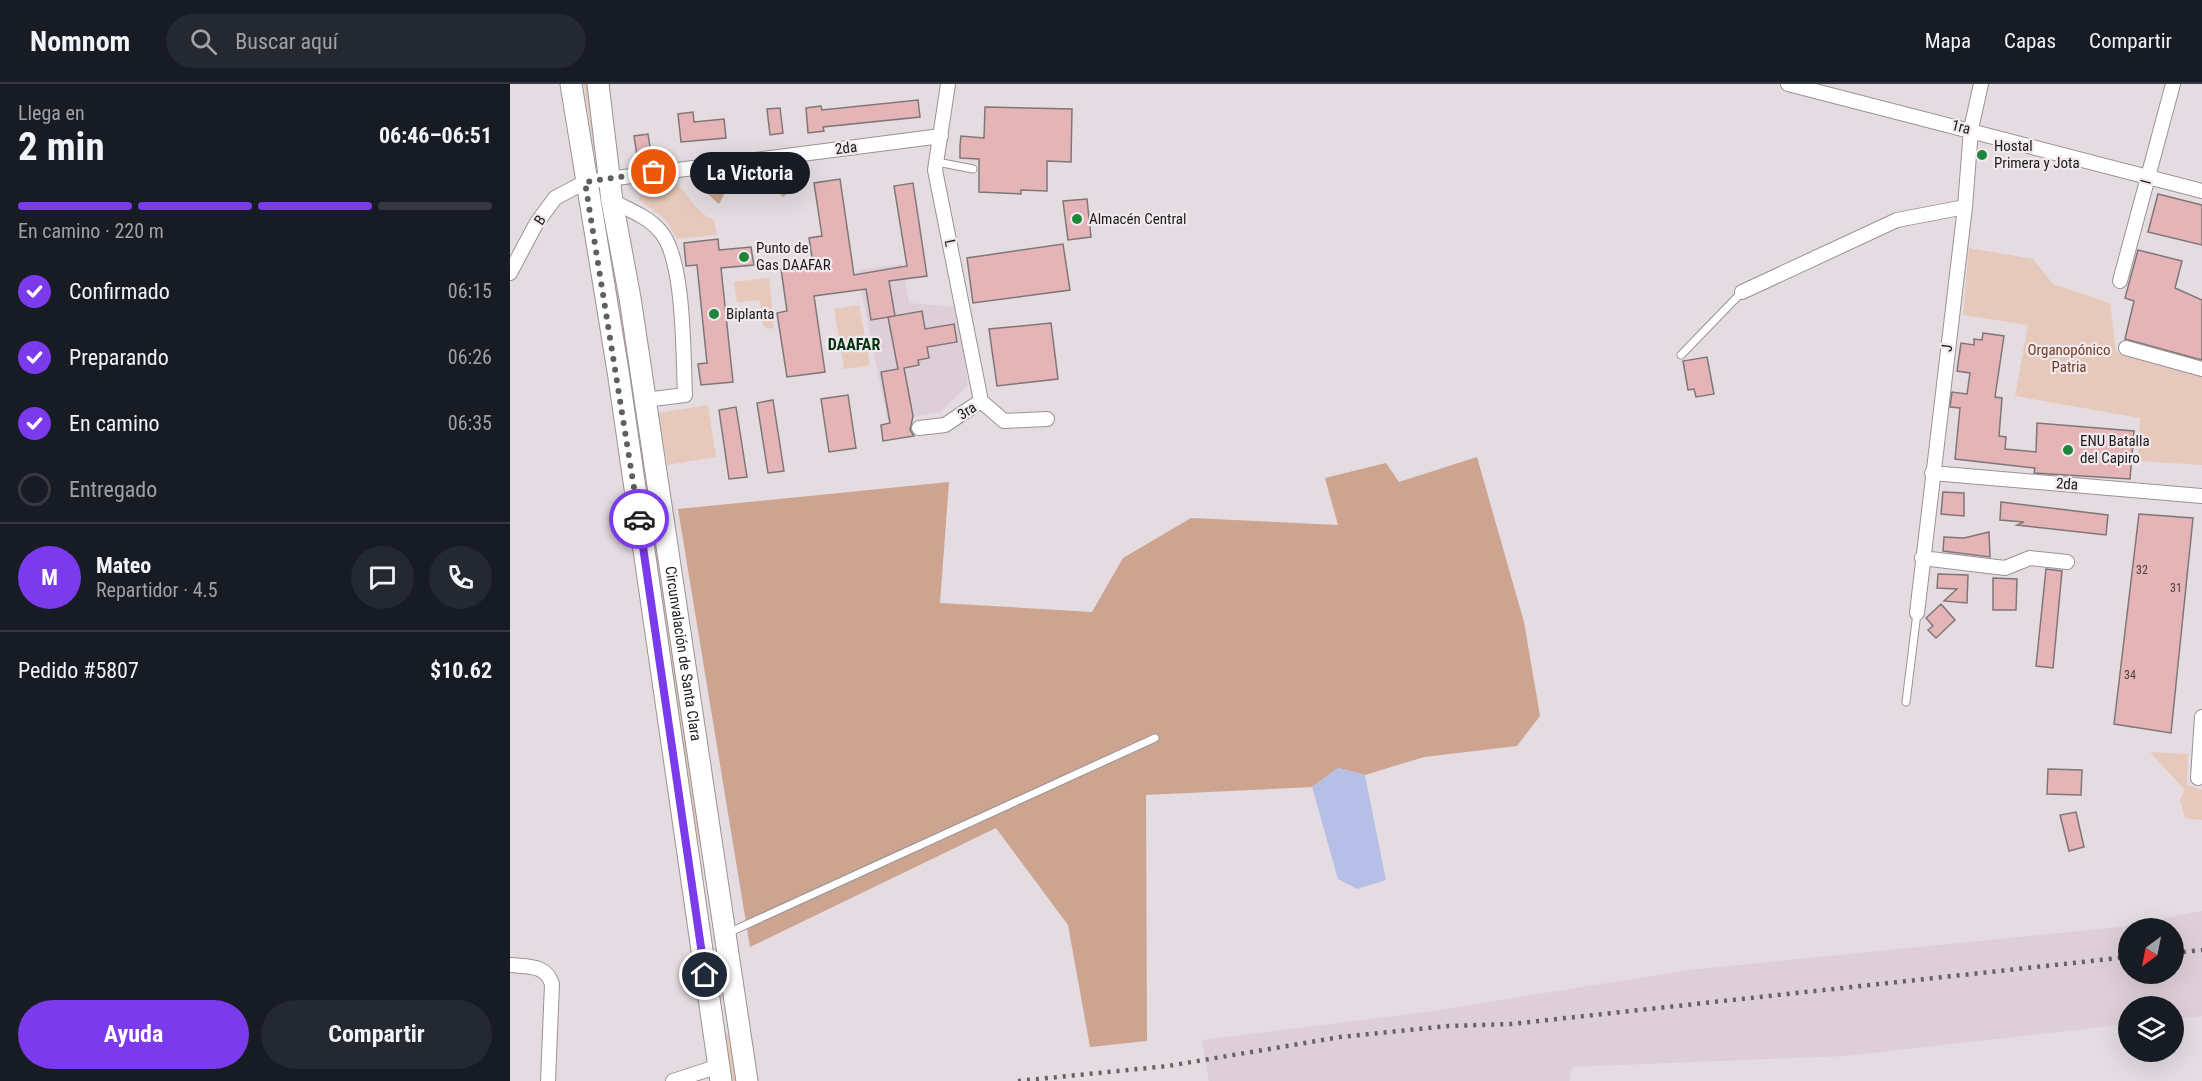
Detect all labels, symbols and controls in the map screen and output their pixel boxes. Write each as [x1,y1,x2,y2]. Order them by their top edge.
search box [166,14,586,68]
text: Nomnom [30,25,130,58]
icon: search [187,25,220,58]
text: Buscar aquí [235,29,338,54]
text: Mapa [1925,29,1971,53]
text: Capas [2004,29,2056,53]
text: Compartir [2089,29,2172,53]
text: Llega en [18,101,85,125]
street label: 1ra [1950,116,1972,138]
text: 06:46–06:51 [379,123,492,148]
text: 2 min [18,124,105,170]
place label: Hostal Primera y Jota [1994,137,2080,172]
street label: 2da [834,138,858,158]
pin [628,146,679,197]
marker: Hostal Primera y Jota [1975,148,1989,162]
callout: La Victoria [690,151,810,193]
icon: bag [637,155,670,188]
text: La Victoria [707,161,793,185]
street label: I [2137,178,2155,186]
place label: Almacén Central [1089,210,1186,228]
street label: B [530,212,550,228]
marker: Almacén Central [1070,212,1084,226]
text: En camino · 220 m [18,219,164,243]
street label: L [940,238,960,248]
place label: Punto de Gas DAAFAR [756,239,831,274]
marker: Punto de Gas DAAFAR [737,250,751,264]
icon: check [18,275,51,308]
text: Confirmado [69,279,170,304]
text: 06:15 [448,279,492,303]
place label: Biplanta [726,305,775,323]
marker: Biplanta [707,307,721,321]
district label: DAAFAR [828,335,880,354]
icon: check [18,341,51,374]
park label: Organopónico Patria [2028,341,2110,376]
street label: J [1938,343,1956,353]
text: Preparando [69,345,169,370]
text: 06:26 [448,345,492,369]
street label: 3ra [954,398,980,424]
icon: check [18,407,51,440]
text: En camino [69,411,160,436]
text: 06:35 [448,411,492,435]
place label: ENU Batalla del Capiro [2080,432,2150,467]
marker: ENU Batalla del Capiro [2061,443,2075,457]
street label: 2da [2055,474,2079,494]
text: Entregado [69,477,157,502]
courier [609,489,669,549]
icon: car [623,503,656,536]
button: chat [351,546,414,609]
button: phone [429,546,492,609]
text: Mateo [96,553,151,578]
house number: 32 [2136,563,2148,577]
text: M [41,565,58,590]
street label: Circunvalación de Santa Clara [661,565,705,742]
text: Repartidor · 4.5 [96,578,218,602]
house number: 31 [2170,581,2182,595]
text: Pedido #5807 [18,658,139,683]
text: $10.62 [430,658,492,683]
house number: 34 [2124,668,2136,682]
north arrow [2118,918,2184,984]
map controls [2118,918,2184,1062]
pin [679,949,730,1000]
icon: home [688,958,721,991]
button: layers [2118,996,2184,1062]
button: Ayuda [18,1000,249,1069]
button: Compartir [261,1000,492,1069]

